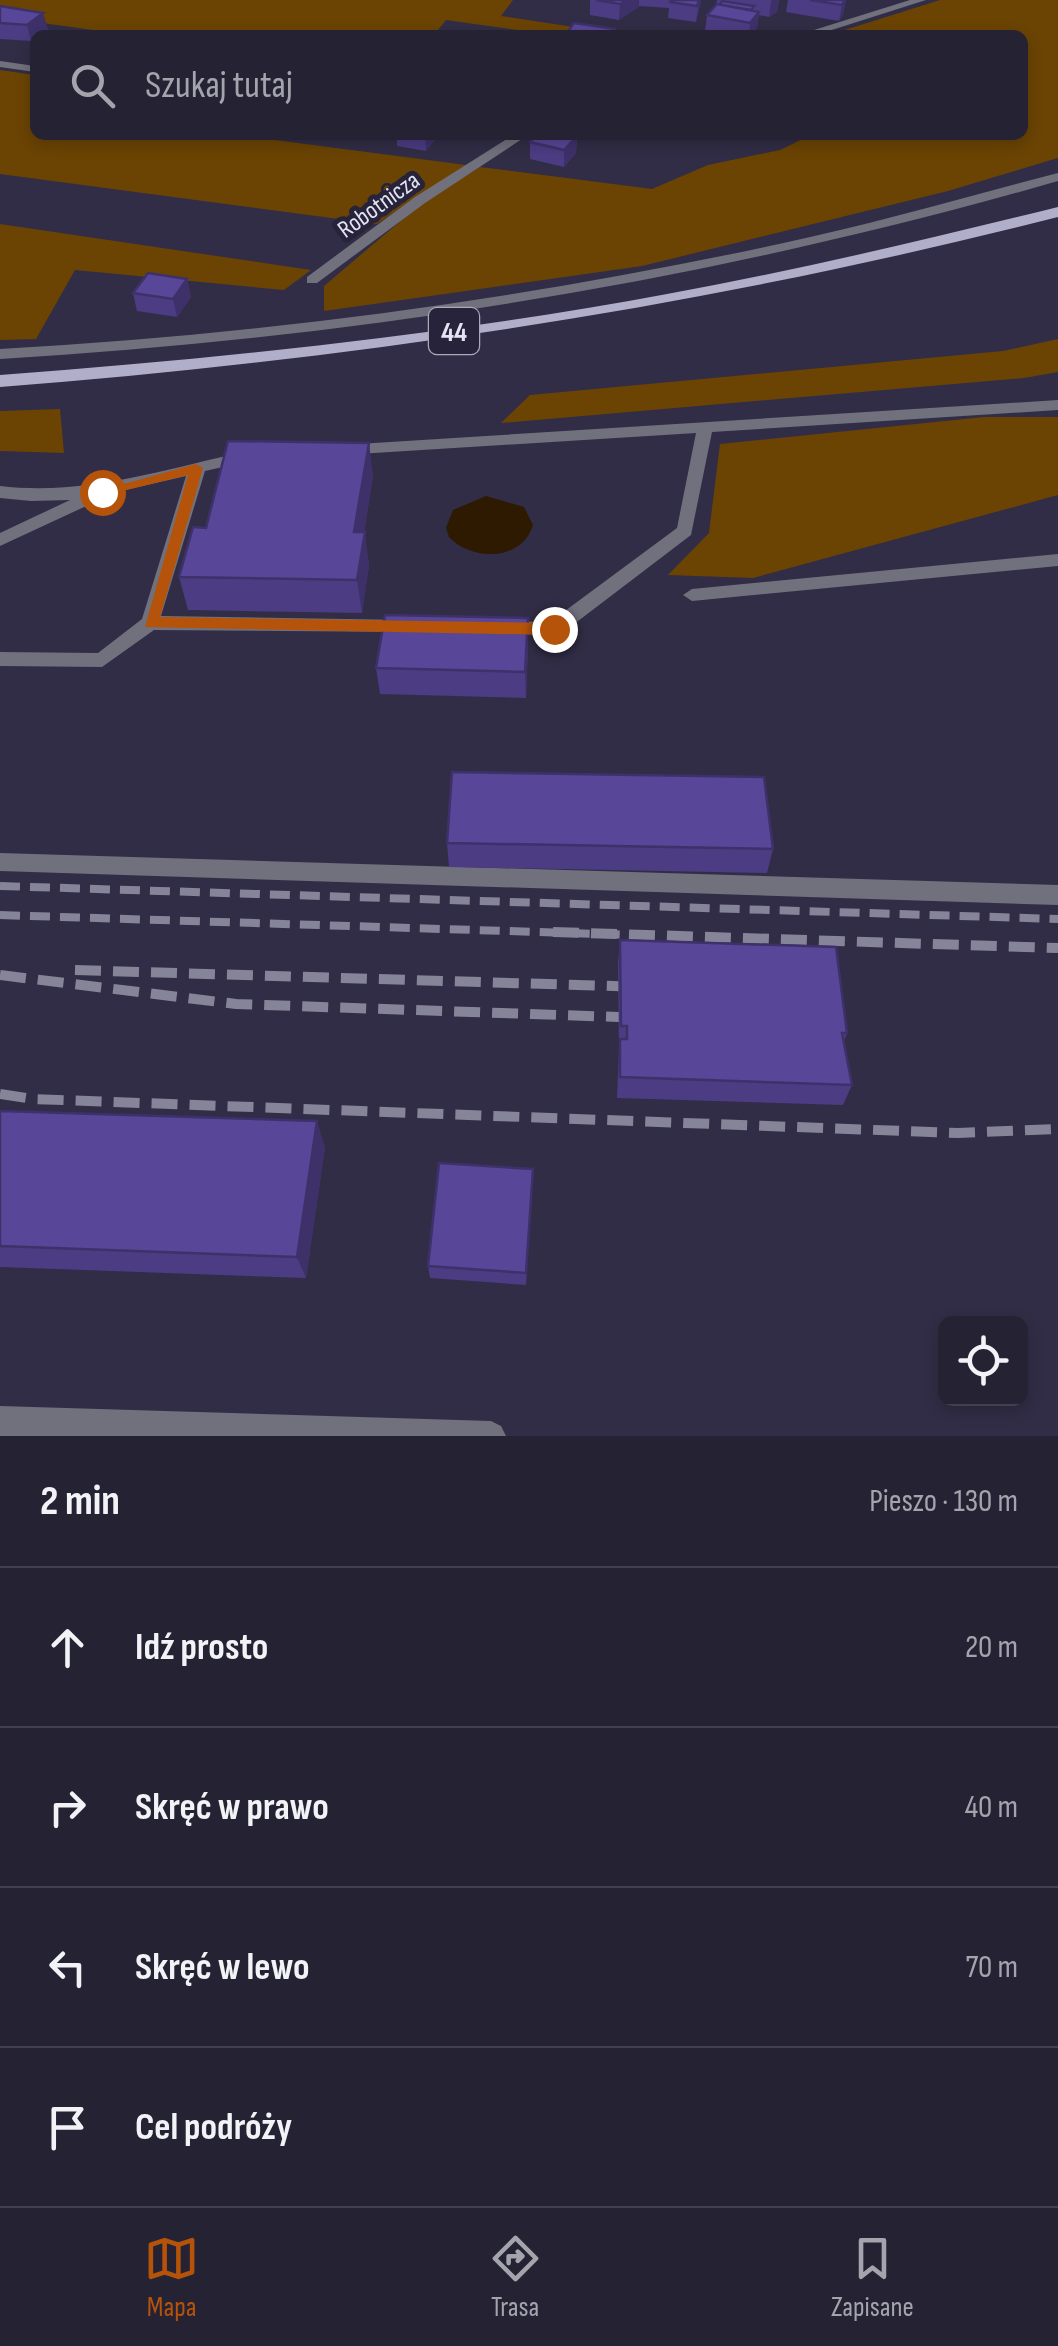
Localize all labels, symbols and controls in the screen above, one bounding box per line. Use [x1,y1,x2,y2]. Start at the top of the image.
search box [30,30,1028,140]
icon: search [65,58,120,113]
text: Szukaj tutaj [145,63,293,108]
street label: Robotnicza [332,165,426,245]
road number: 44 [429,308,479,354]
route start [80,470,126,516]
route end [532,607,578,653]
map controls [938,1316,1028,1406]
button: locate [938,1316,1028,1406]
text: 2 min [40,1476,120,1527]
text: Pieszo · 130 m [869,1482,1018,1521]
icon: ahead [40,1620,95,1675]
text: Idź prosto [135,1625,268,1670]
text: 20 m [965,1628,1018,1667]
icon: right [40,1780,95,1835]
text: Skręć w prawo [135,1785,329,1830]
text: 40 m [965,1788,1018,1827]
icon: left [40,1940,95,1995]
text: Skręć w lewo [135,1945,310,1990]
text: 70 m [965,1948,1018,1987]
icon: arrive [40,2100,95,2155]
text: Cel podróży [135,2105,292,2150]
tab: Mapa [144,2231,199,2324]
tab: Trasa [488,2231,543,2324]
tab: Zapisane [831,2231,914,2324]

